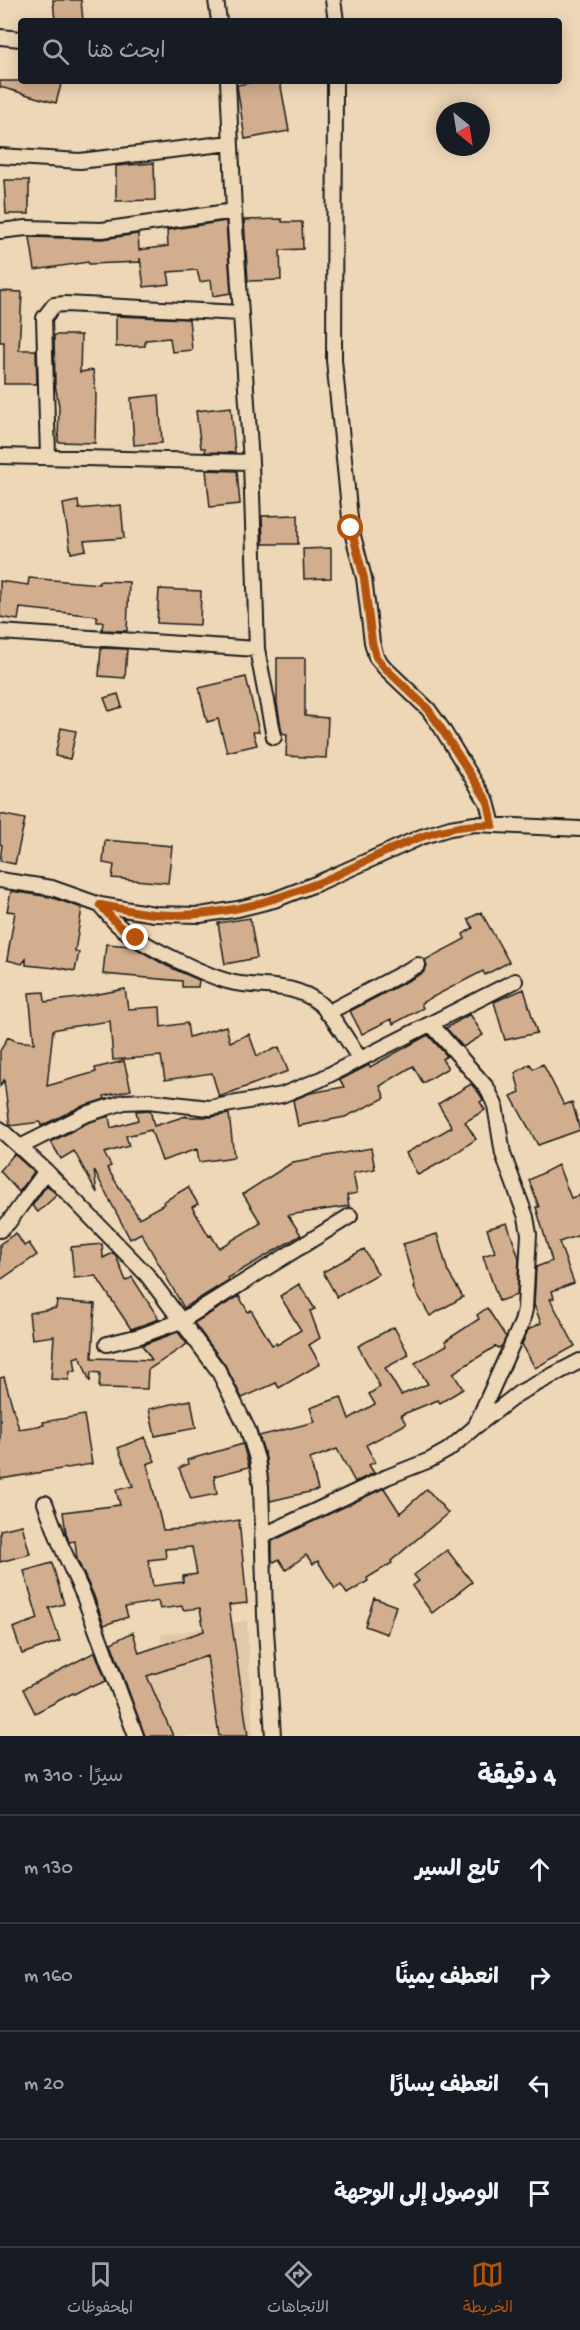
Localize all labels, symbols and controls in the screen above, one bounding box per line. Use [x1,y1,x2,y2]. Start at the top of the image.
search box [18,18,562,84]
icon: search [39,35,72,68]
text: ابحث هنا [87,40,166,66]
north arrow [436,102,490,156]
route start [337,514,363,540]
route end [122,924,148,950]
text: 4 دقيقة [478,1763,556,1794]
text: سيرًا · 310 m [24,1766,123,1789]
icon: ahead [523,1853,556,1886]
text: 130 m [24,1858,73,1881]
text: تابع السير [415,1858,499,1884]
icon: right [523,1961,556,1994]
text: 160 m [24,1966,73,1989]
text: انعطف يمينًا [396,1966,499,1992]
icon: left [523,2069,556,2102]
text: 20 m [24,2074,64,2097]
text: انعطف يسارًا [390,2074,499,2100]
icon: arrive [523,2177,556,2210]
text: الوصول إلى الوجهة [334,2182,499,2208]
tab: المحفوظات [67,2258,133,2321]
tab: الاتجاهات [267,2258,329,2321]
tab: الخريطة [463,2258,513,2321]

